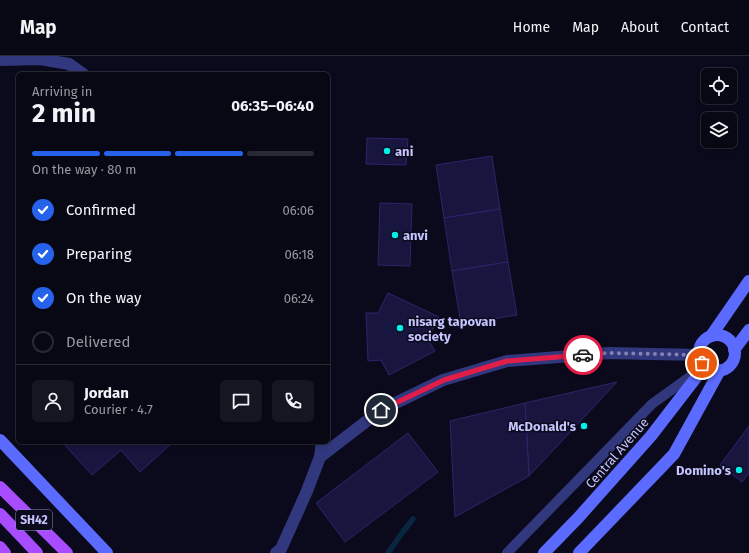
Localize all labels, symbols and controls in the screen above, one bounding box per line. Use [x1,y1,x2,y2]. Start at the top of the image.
text: Map [20,16,57,39]
text: Home [513,19,550,36]
text: Map [572,19,599,36]
text: About [621,19,659,36]
text: Contact [681,19,729,36]
map controls [701,68,737,148]
button: locate [701,68,737,104]
text: Arriving in [32,84,92,99]
text: 06:35–06:40 [231,97,314,115]
text: 2 min [32,98,96,129]
button: layers [701,112,737,148]
place label: ani [395,144,414,159]
marker: ani [382,146,392,156]
text: On the way · 80 m [32,162,136,177]
icon: check [32,199,54,221]
text: Confirmed [66,201,136,219]
text: 06:06 [283,203,314,218]
place label: anvi [403,228,428,243]
marker: anvi [390,230,400,240]
icon: check [32,243,54,265]
text: Preparing [66,245,131,263]
text: 06:18 [284,247,314,262]
icon: check [32,287,54,309]
text: On the way [66,289,141,307]
text: 06:24 [284,291,314,306]
place label: nisarg tapovan society [408,314,496,344]
marker: nisarg tapovan society [395,323,405,333]
text: Delivered [66,333,130,351]
courier [563,335,603,375]
icon: car [572,344,594,366]
pin [685,346,719,380]
icon: bag [691,352,713,374]
button: person [32,380,74,422]
button: chat [220,380,262,422]
button: phone [272,380,314,422]
text: Jordan [84,384,129,402]
pin [364,393,398,427]
icon: home [370,399,392,421]
text: Courier · 4.7 [84,402,153,417]
street label: Central Avenue [582,415,652,491]
place label: McDonald's [508,419,577,434]
marker: McDonald's [579,421,589,431]
place label: Domino's [676,463,732,478]
marker: Domino's [734,465,744,475]
road number: SH42 [16,510,52,530]

